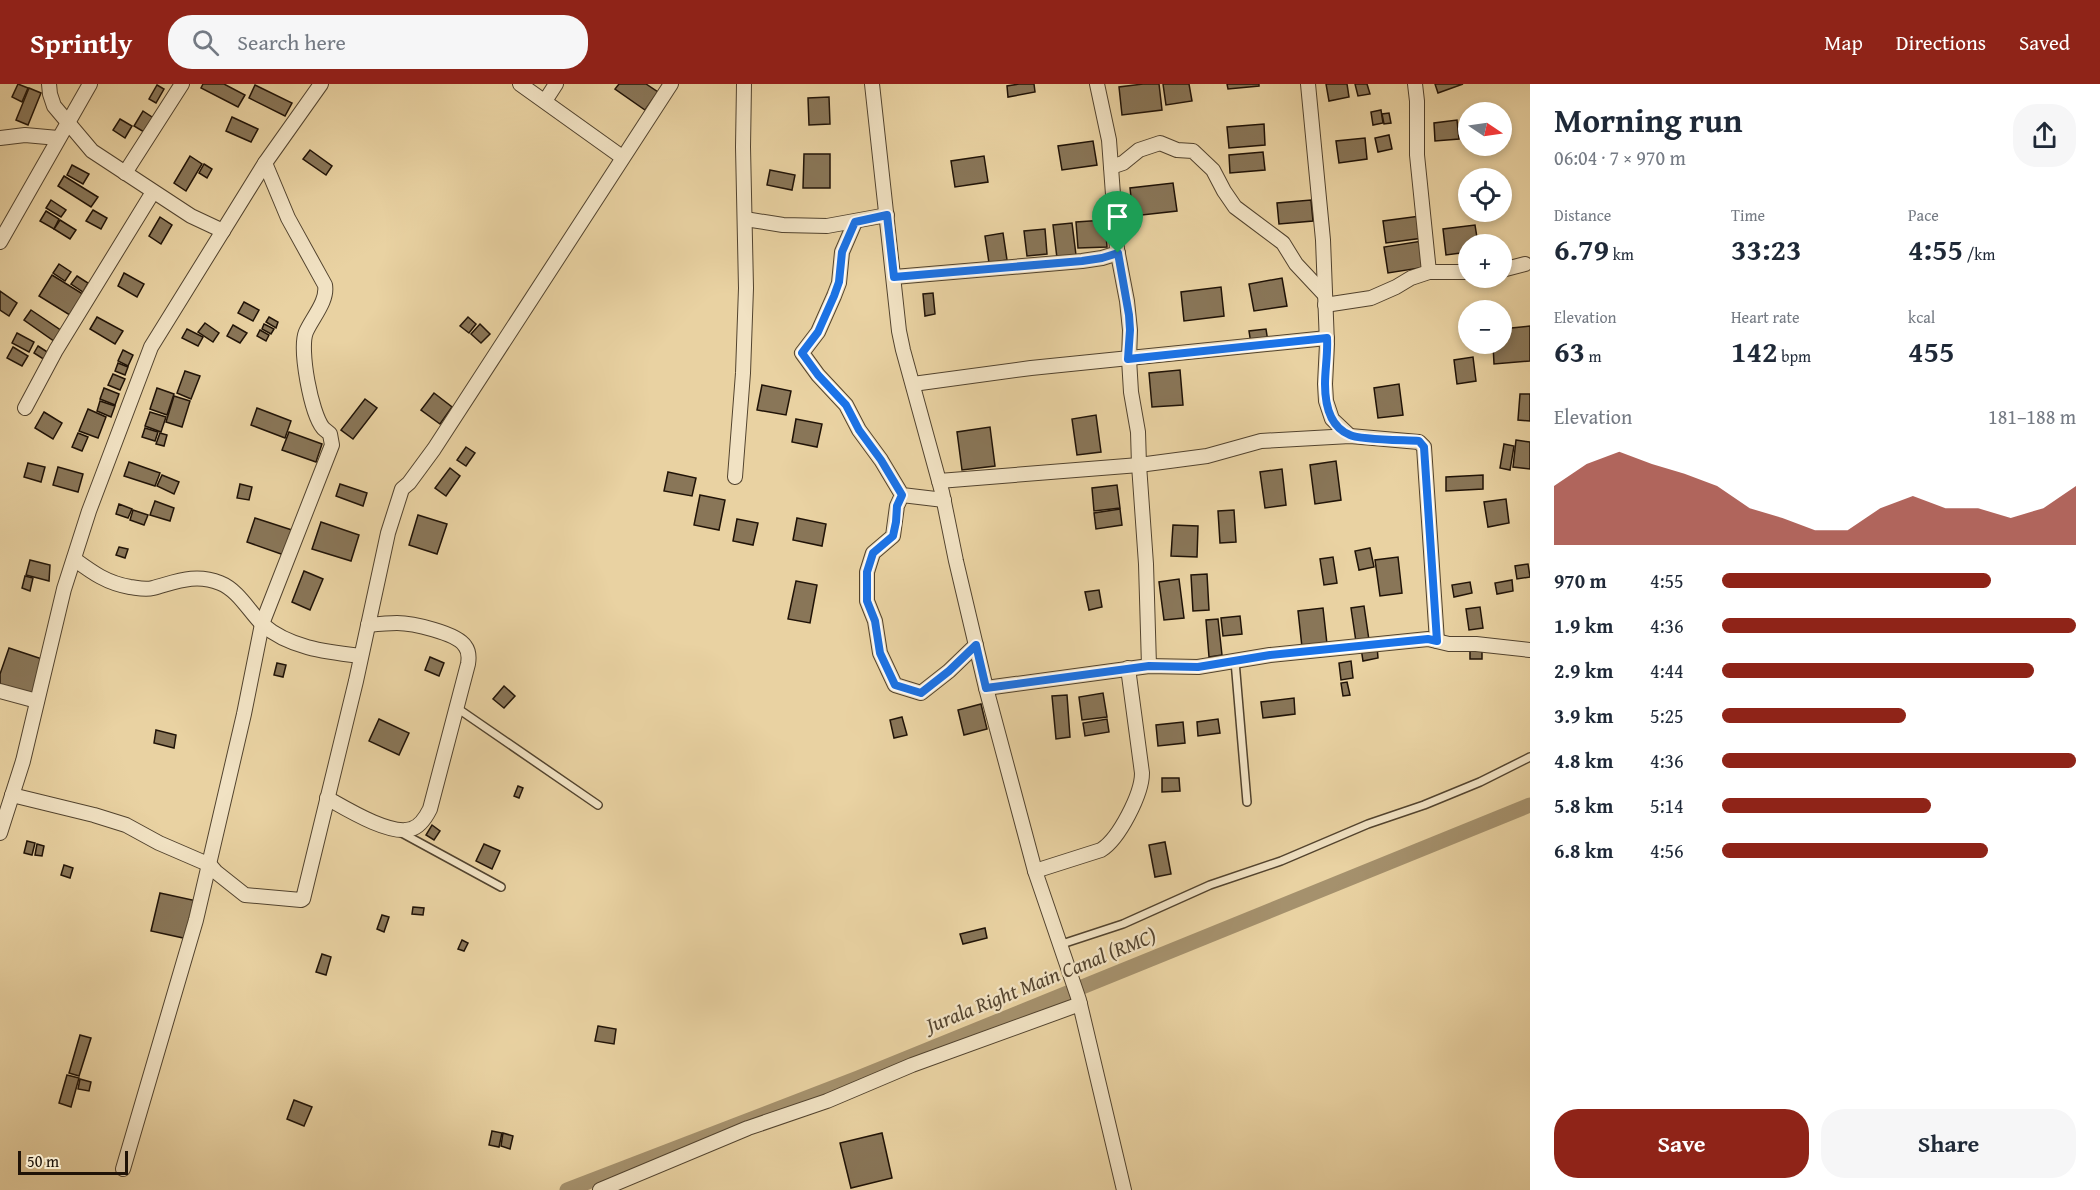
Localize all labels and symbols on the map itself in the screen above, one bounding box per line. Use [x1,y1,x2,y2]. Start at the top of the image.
north arrow [1458,102,1512,156]
pin [1092,191,1143,253]
water label: Jurala Right Main Canal (RMC) [918,920,1161,1042]
scale bar [18,1148,128,1176]

